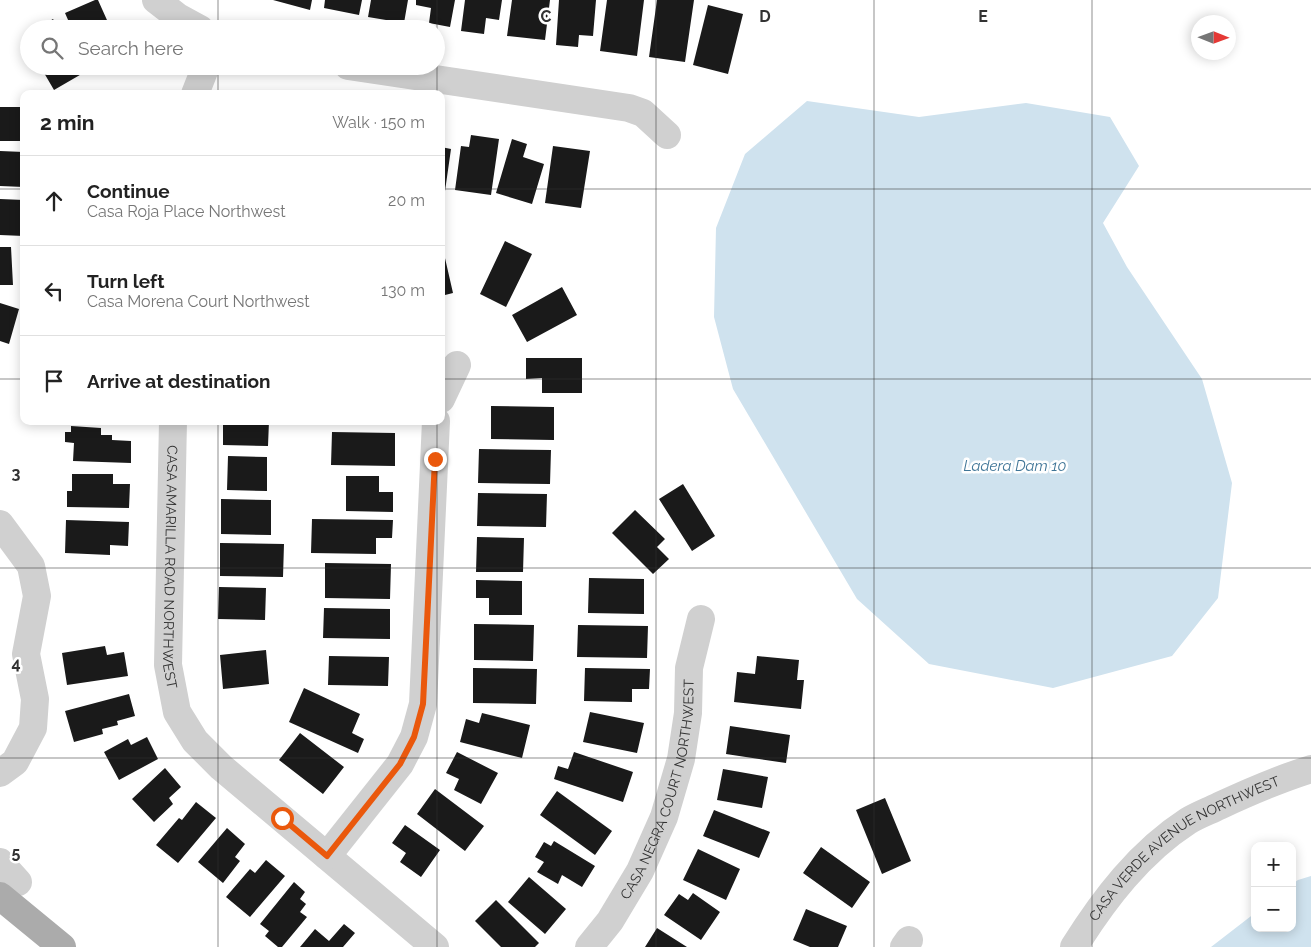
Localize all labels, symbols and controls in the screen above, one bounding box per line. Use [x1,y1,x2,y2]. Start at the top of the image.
text: C [541,7,552,26]
text: D [759,7,771,26]
text: E [978,7,988,26]
north arrow [1191,15,1236,60]
search box [20,20,445,75]
icon: search [38,34,66,62]
text: Search here [78,37,184,59]
text: 2 min [40,110,94,135]
text: Walk · 150 m [332,113,425,132]
text: Continue [87,180,170,202]
icon: ahead [40,187,68,215]
text: 20 m [388,191,425,210]
text: Casa Roja Place Northwest [87,202,286,221]
text: Turn left [87,270,164,292]
icon: left [40,277,68,305]
text: 130 m [381,281,425,300]
text: Casa Morena Court Northwest [87,292,310,311]
icon: arrive [40,367,68,395]
text: Arrive at destination [87,370,271,392]
street label: CASA AMARILLA ROAD NORTHWEST [160,445,181,690]
route end [424,448,447,471]
water label: Ladera Dam 10 [964,457,1067,475]
text: 3 [12,464,21,483]
text: 4 [11,654,21,673]
street label: CASA NEGRA COURT NORTHWEST [617,678,697,902]
street label: CASA VERDE AVENUE NORTHWEST [1086,773,1282,924]
route start [271,807,294,830]
map controls [1251,842,1296,932]
button: + [1251,842,1296,887]
text: 5 [12,843,21,862]
button: − [1251,887,1296,932]

